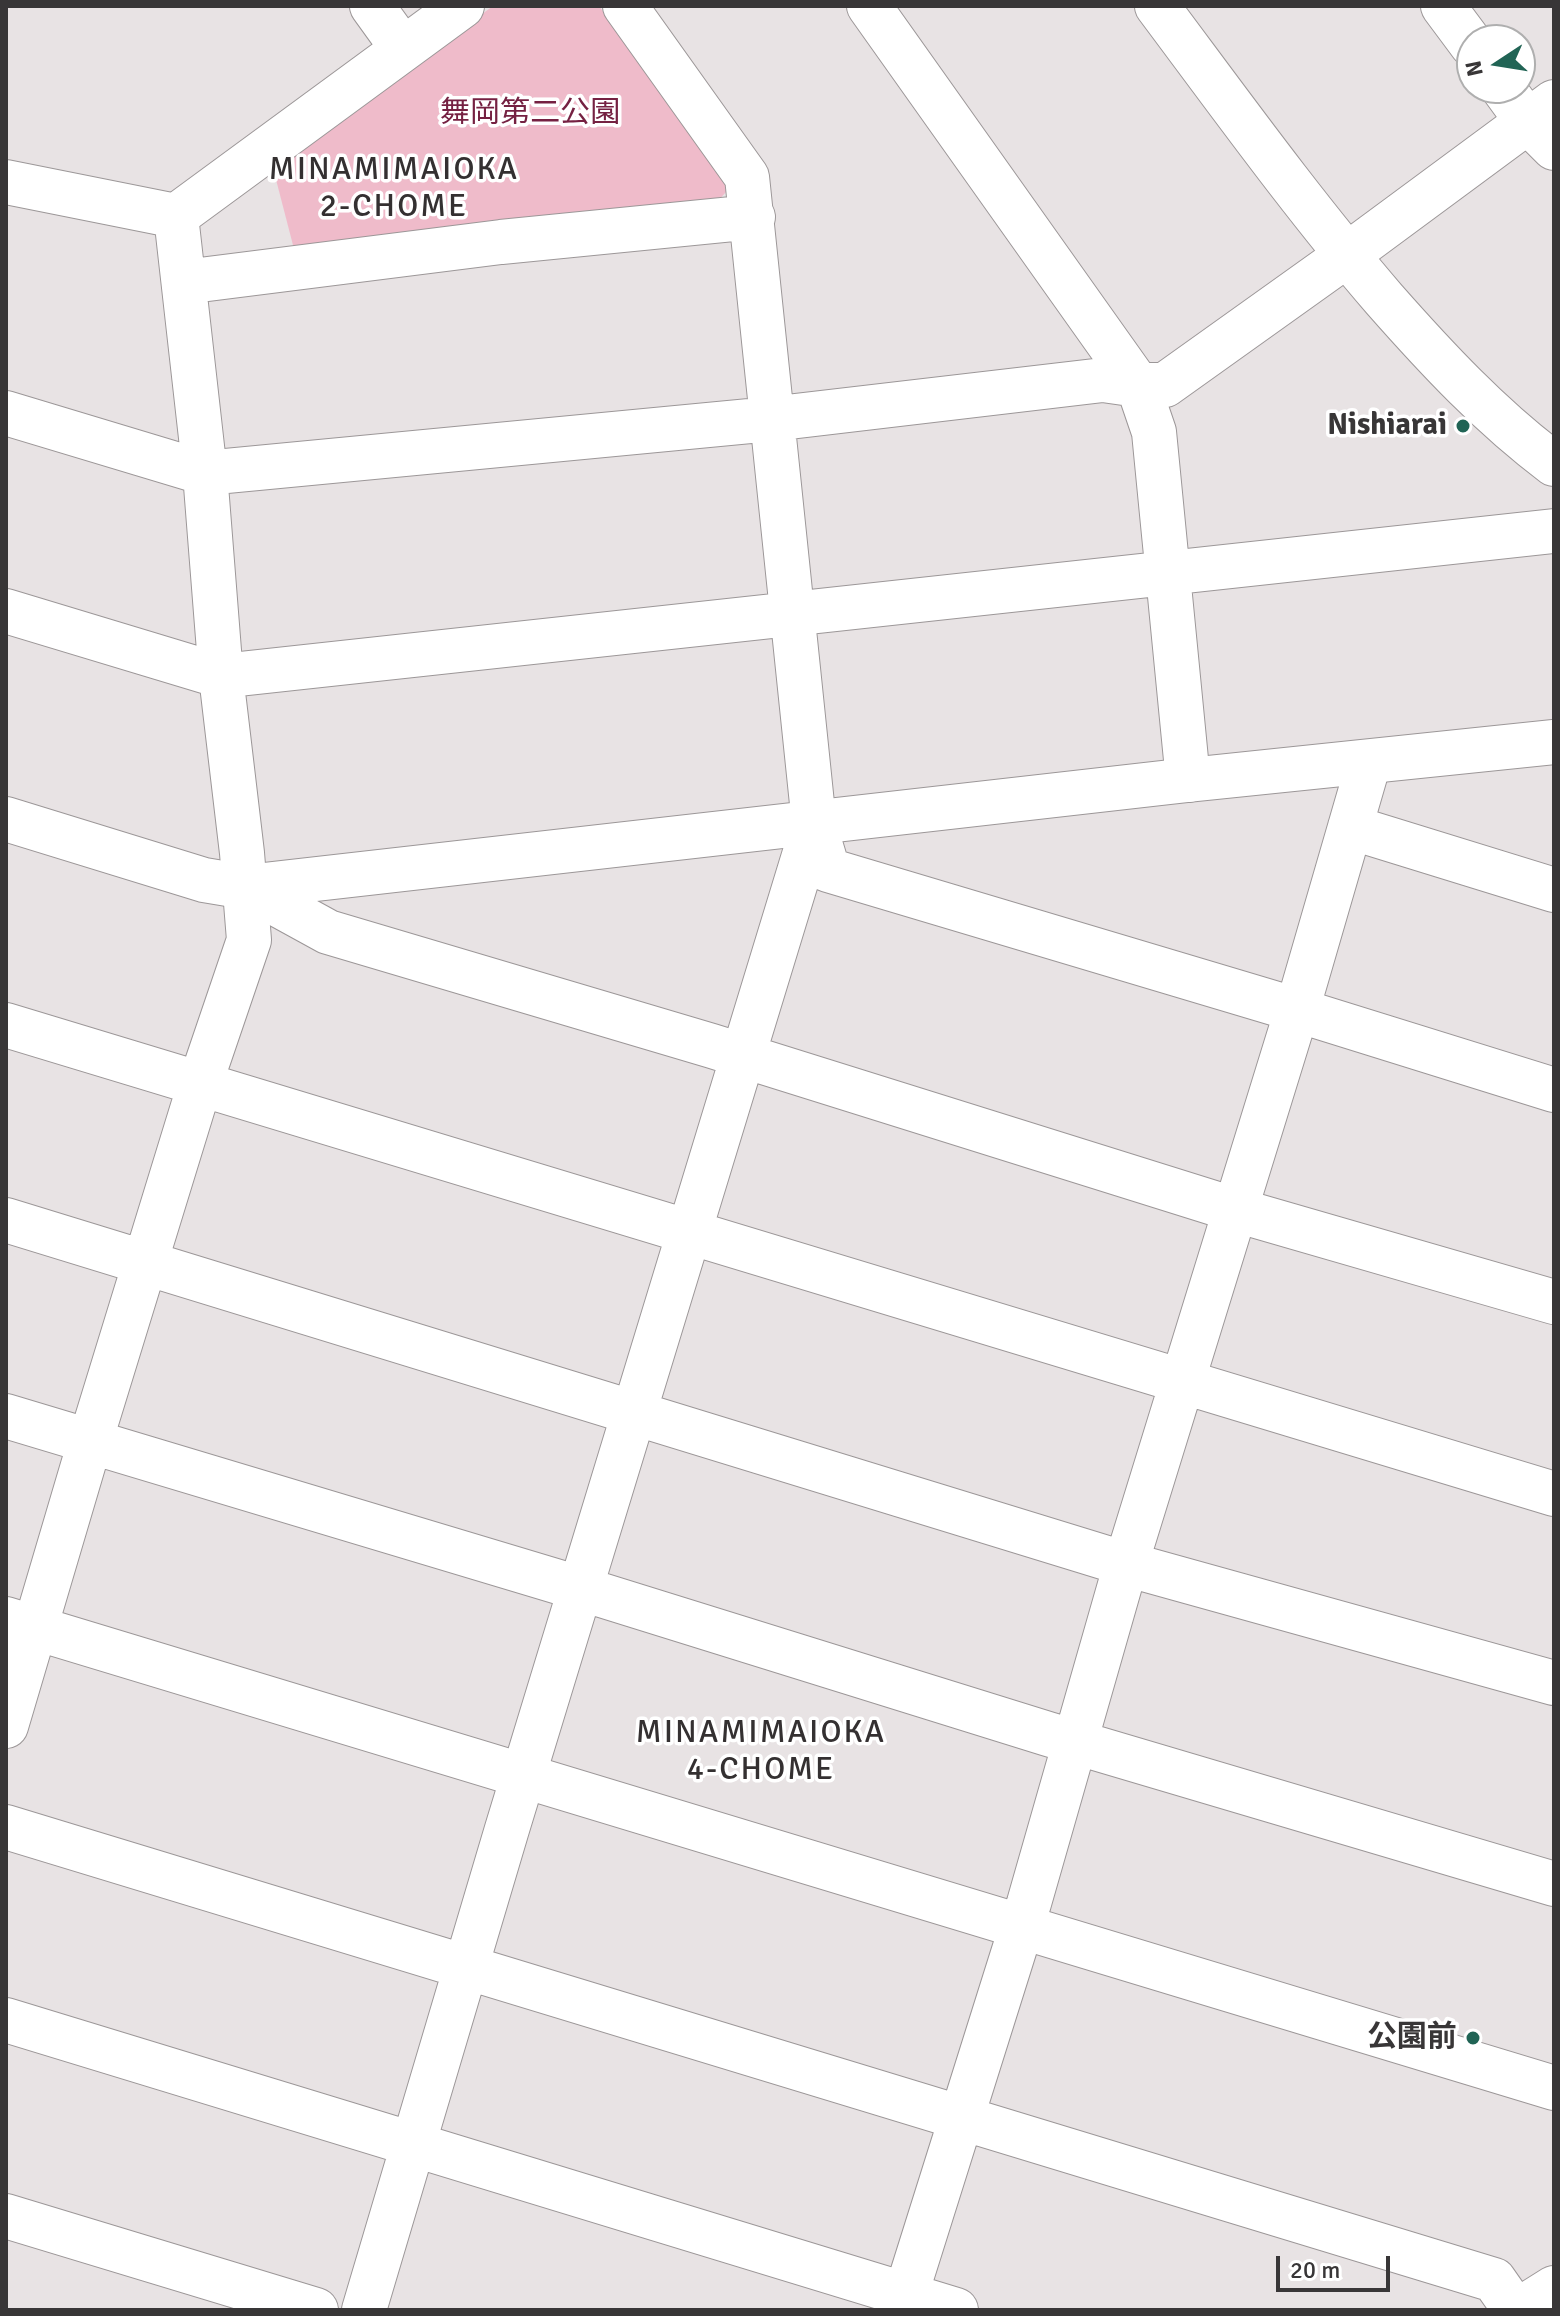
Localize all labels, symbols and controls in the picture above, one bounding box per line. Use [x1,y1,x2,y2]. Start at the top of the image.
north arrow [1456,24,1536,104]
text: N [1459,58,1489,79]
park label: 舞岡第二公園 [440,96,620,132]
district label: MINAMIMAIOKA 2-CHOME [269,152,519,227]
place label: Nishiarai [1327,408,1447,444]
marker: Nishiarai [1454,417,1472,435]
district label: MINAMIMAIOKA 4-CHOME [636,1715,886,1790]
place label: 公園前 [1367,2020,1457,2056]
marker: 公園前 [1464,2029,1482,2047]
scale bar [1280,2240,1394,2290]
text: 20 m [1290,2255,1340,2285]

